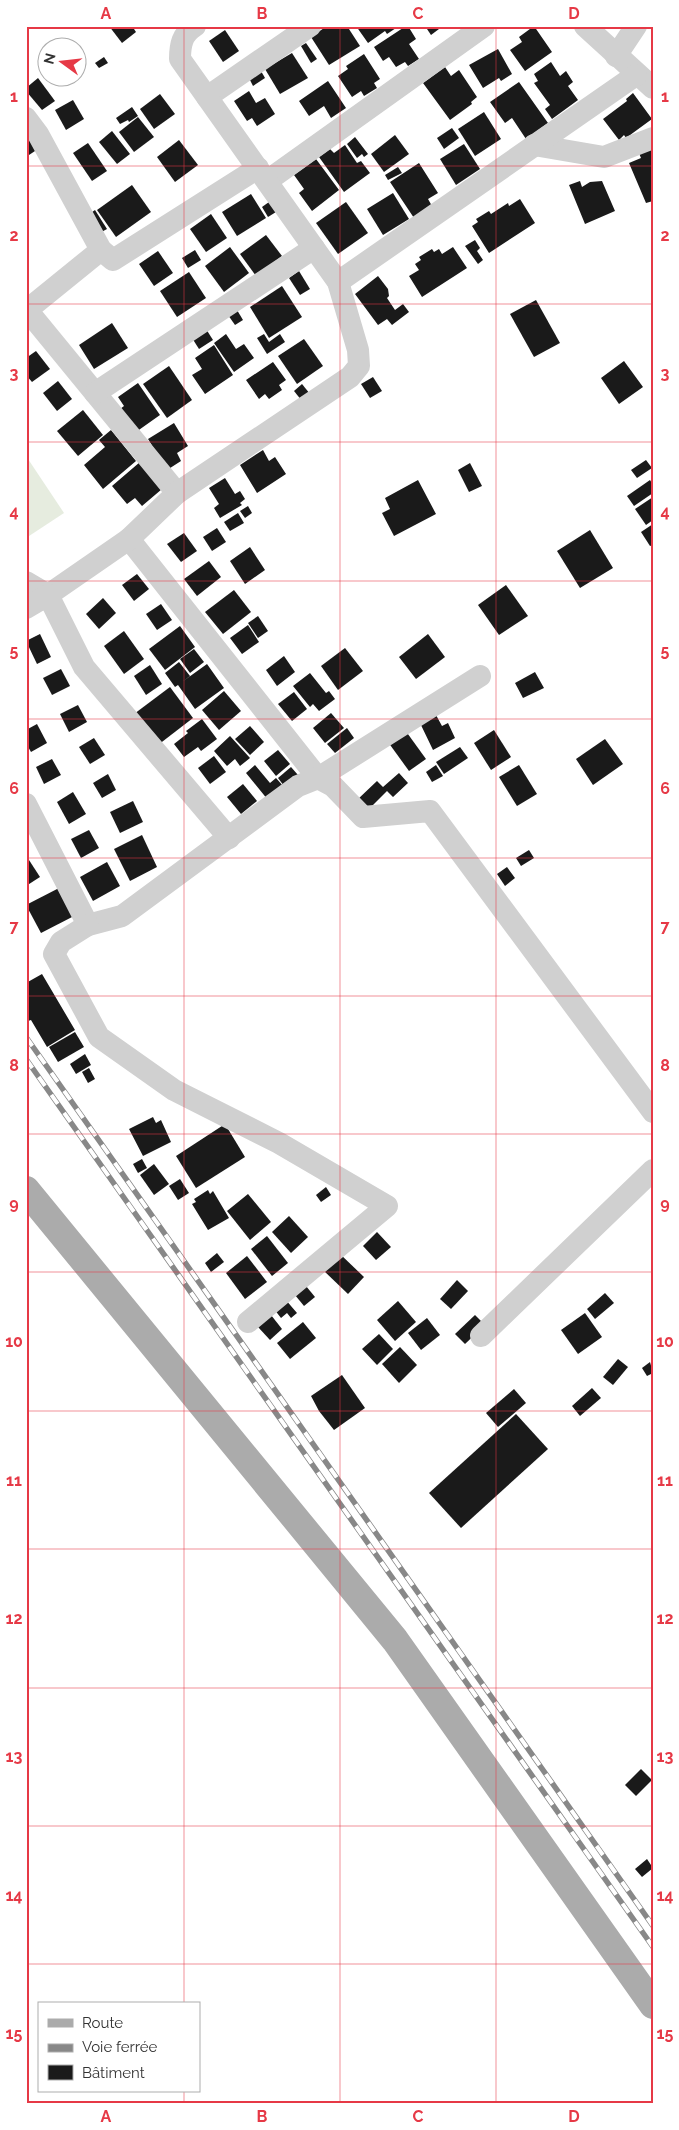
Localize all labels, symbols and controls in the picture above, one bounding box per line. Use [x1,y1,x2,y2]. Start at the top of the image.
text: A [101,4,112,23]
text: B [257,4,268,23]
text: C [413,4,424,23]
text: D [568,4,580,23]
north arrow [38,38,88,88]
text: N [40,51,59,66]
text: 1 [10,87,18,106]
text: 1 [661,87,669,106]
text: 2 [9,226,19,245]
text: 2 [660,226,670,245]
text: 3 [10,364,19,383]
text: 3 [661,364,670,383]
text: 4 [9,502,19,521]
text: 4 [660,502,670,521]
text: 5 [10,641,19,660]
text: 5 [661,641,670,660]
text: 6 [9,779,19,798]
text: 6 [660,779,670,798]
text: 7 [10,917,19,936]
text: 7 [661,917,670,936]
text: 8 [9,1056,19,1075]
text: 8 [660,1056,670,1075]
text: 9 [9,1194,19,1213]
text: 9 [660,1194,670,1213]
text: 10 [5,1332,23,1351]
text: 10 [656,1332,674,1351]
text: 11 [6,1471,22,1490]
text: 11 [657,1471,673,1490]
text: 12 [6,1609,22,1628]
text: 12 [657,1609,673,1628]
text: 13 [6,1747,22,1766]
text: 13 [657,1747,673,1766]
text: 14 [5,1886,23,1905]
text: 14 [656,1886,674,1905]
legend [38,2002,200,2092]
text: Route [82,2014,123,2032]
text: 15 [6,2024,23,2043]
text: 15 [657,2024,674,2043]
text: Voie ferrée [82,2038,158,2056]
text: Bâtiment [82,2064,145,2082]
text: A [101,2107,112,2126]
text: B [257,2107,268,2126]
text: C [413,2107,424,2126]
text: D [568,2107,580,2126]

